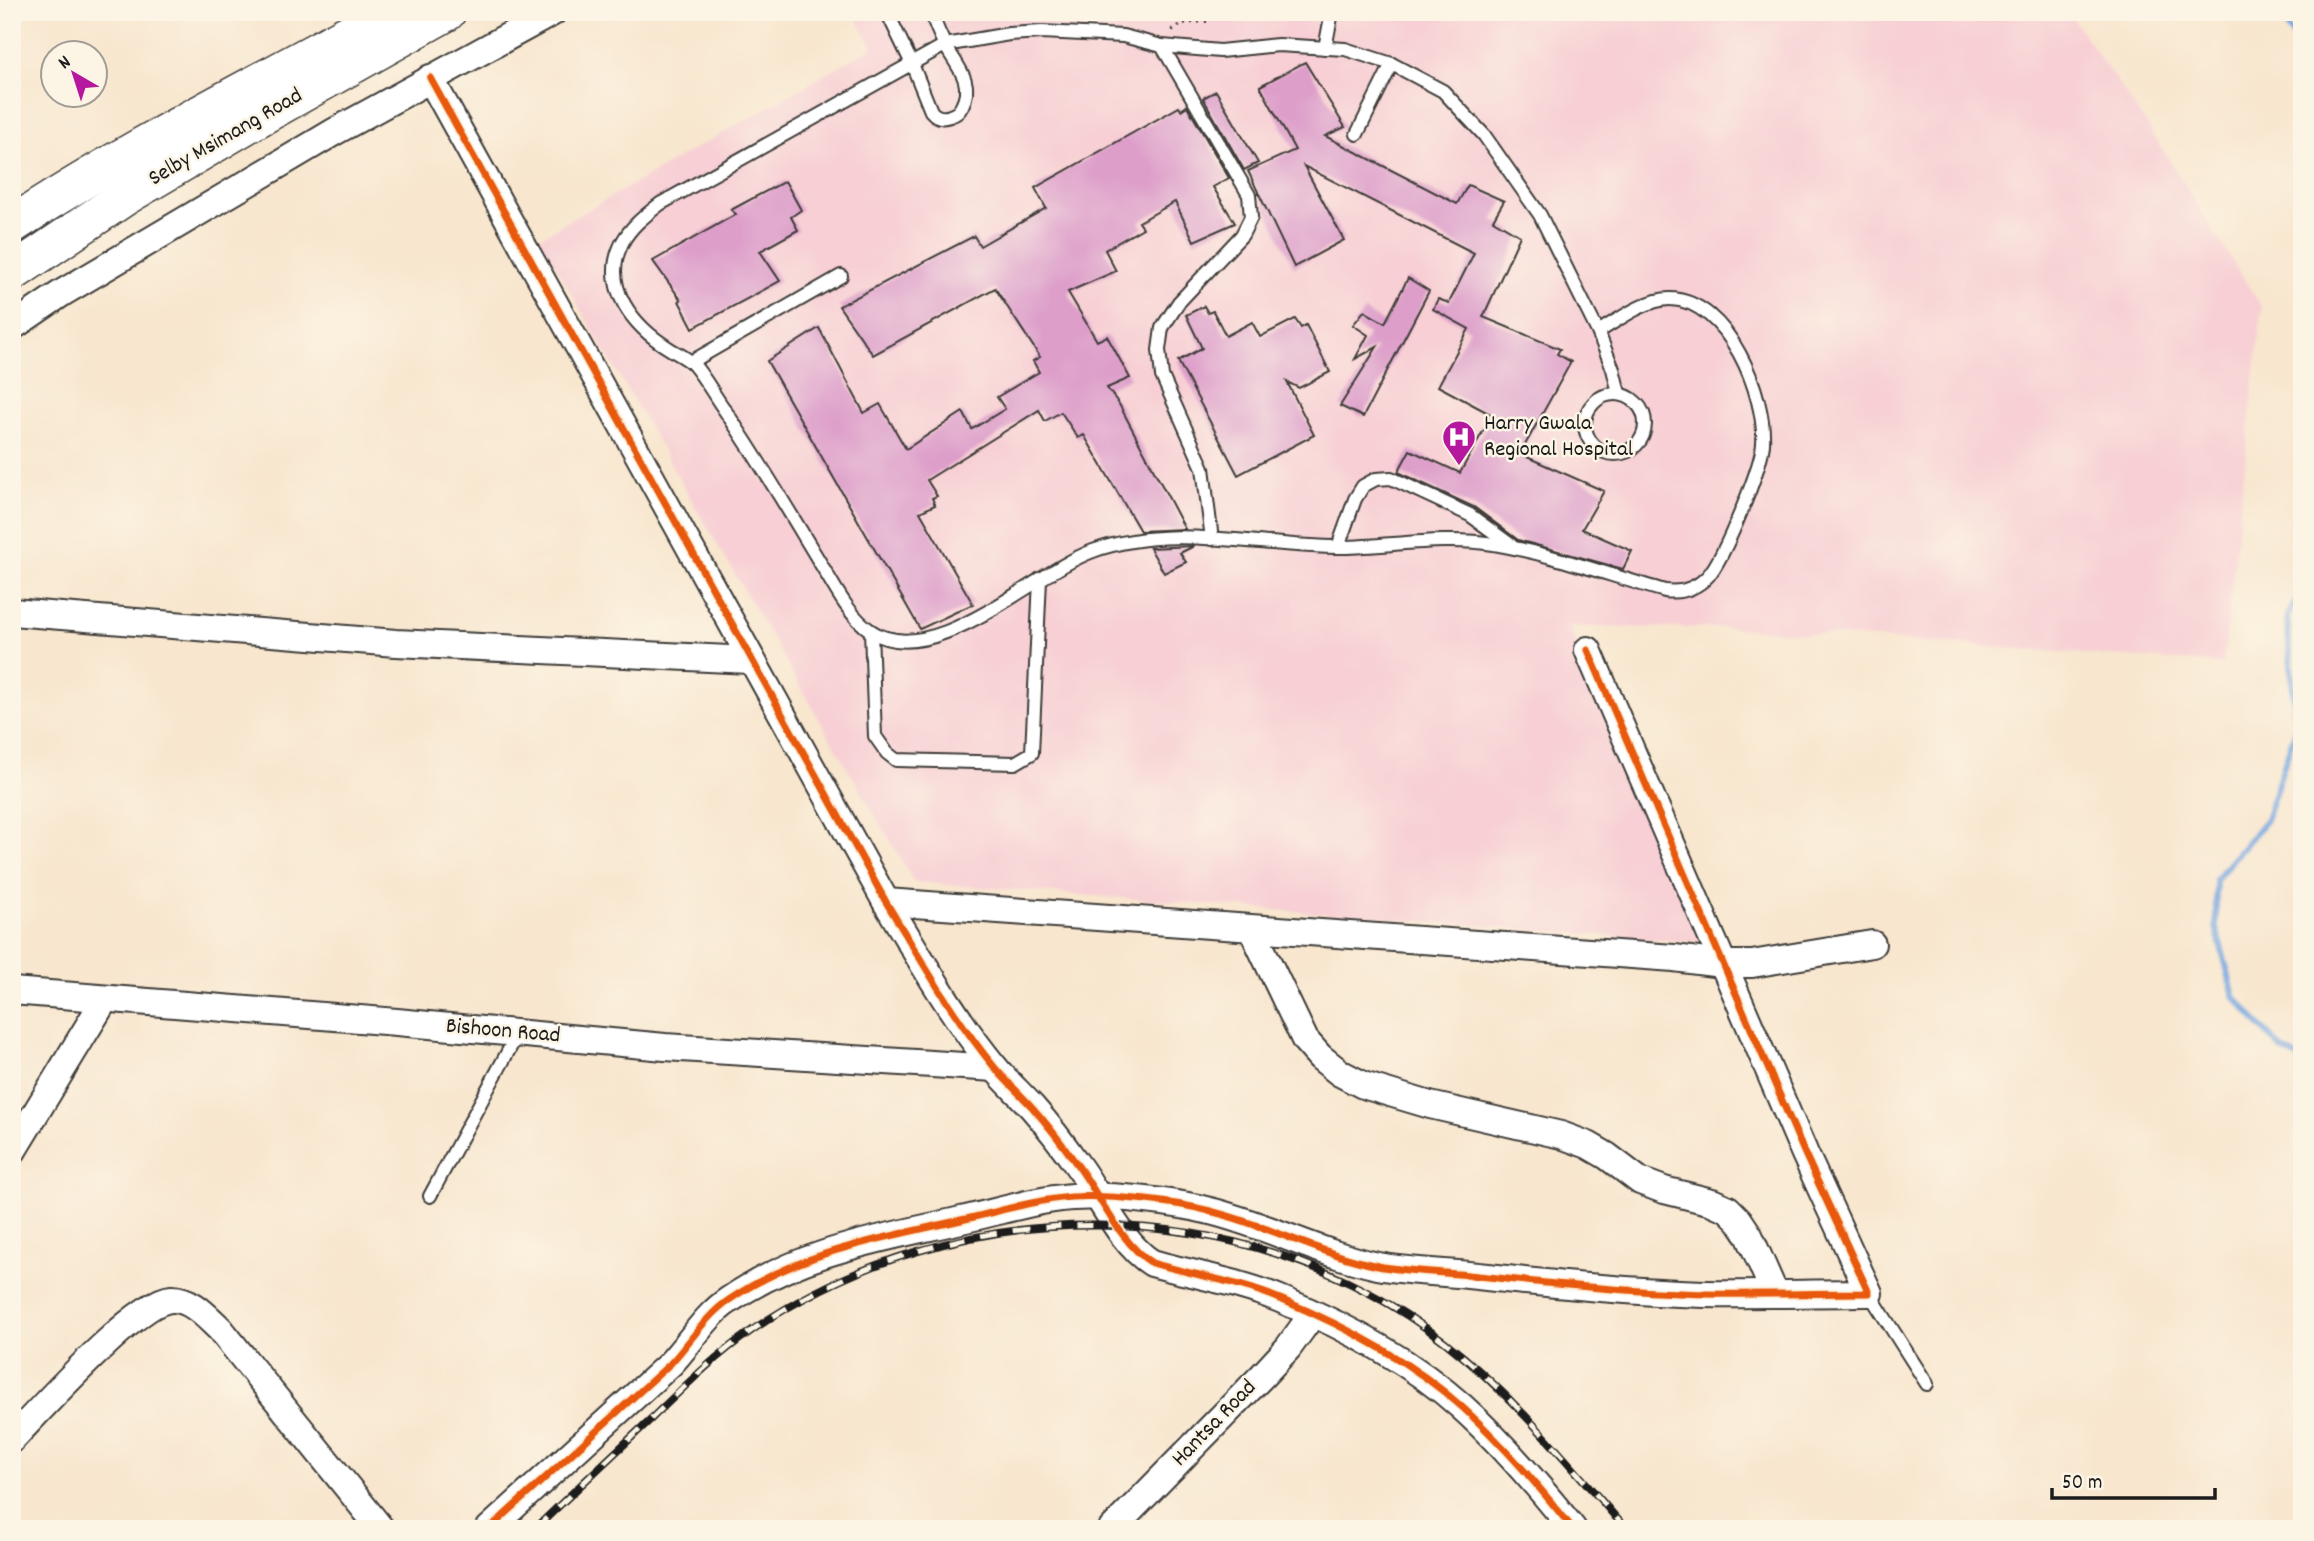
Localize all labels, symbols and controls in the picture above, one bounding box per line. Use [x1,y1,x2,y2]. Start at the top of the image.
north arrow [38,38,108,108]
text: N [53,50,78,77]
street label: Selby Msimang Road [143,80,309,196]
place label: Harry Gwala Regional Hospital [1484,408,1634,467]
hospital icon: Harry Gwala Regional Hospital [1440,418,1478,467]
street label: Bishoon Road [444,1011,562,1053]
street label: Hantsa Road [1165,1373,1265,1475]
scale bar [2052,1457,2214,1501]
text: 50 m [2062,1469,2102,1499]

